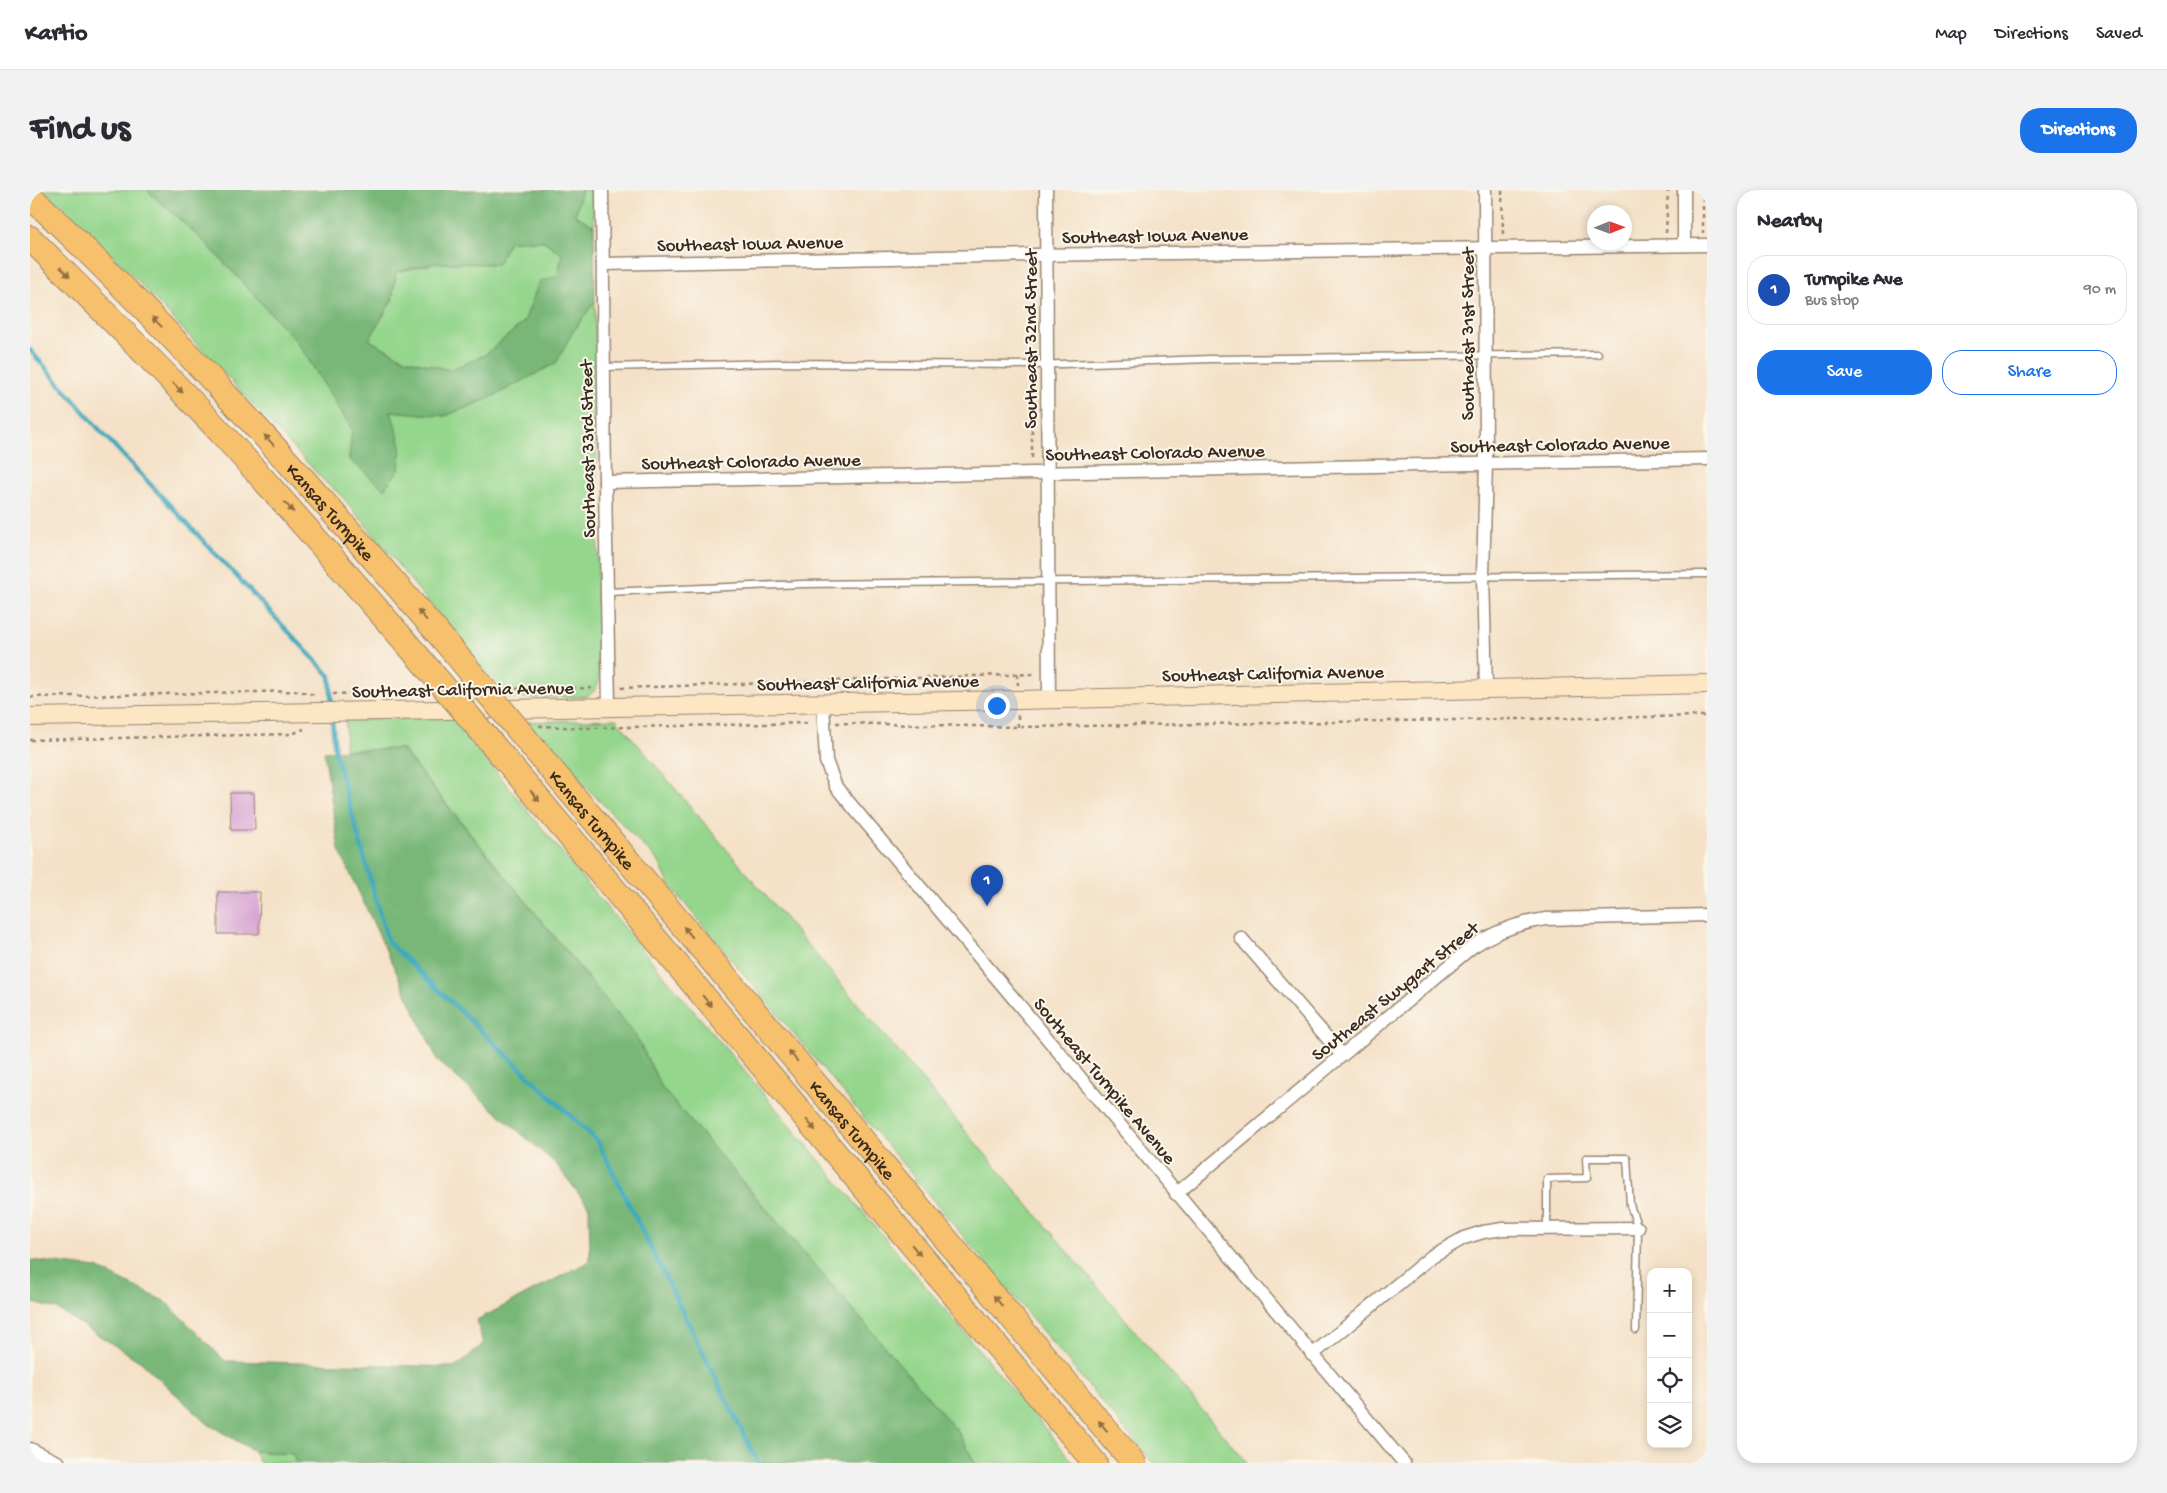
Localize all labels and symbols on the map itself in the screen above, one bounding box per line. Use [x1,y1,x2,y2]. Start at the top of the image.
north arrow [1587,205,1632,250]
street label: Southeast Iowa Avenue [1062,224,1249,251]
street label: Southeast Iowa Avenue [657,232,844,259]
street label: Southeast 31st Street [1458,245,1481,420]
street label: Southeast 32nd Street [1021,247,1044,429]
one-way arrow [58,266,70,278]
one-way arrow [151,316,163,328]
street label: Southeast 33rd Street [576,358,603,538]
one-way arrow [172,382,184,394]
street label: Southeast Colorado Avenue [1450,433,1670,460]
one-way arrow [263,434,275,446]
street label: Southeast Colorado Avenue [1045,441,1265,468]
street label: Southeast Colorado Avenue [641,450,861,477]
street label: Kansas Turnpike [279,460,378,567]
one-way arrow [283,501,294,514]
one-way arrow [416,609,428,621]
street label: Southeast California Avenue [1162,662,1384,689]
street label: Southeast California Avenue [757,671,979,698]
street label: Southeast California Avenue [352,678,574,705]
your location [984,693,1010,719]
street label: Kansas Turnpike [542,767,639,876]
one-way arrow [530,789,541,802]
pin: 1 [971,865,1003,906]
street label: Southeast Swygart Street [1308,917,1486,1067]
one-way arrow [683,925,694,938]
one-way arrow [701,994,713,1006]
street label: Southeast Turnpike Avenue [1027,994,1180,1170]
one-way arrow [787,1050,798,1063]
street label: Kansas Turnpike [802,1077,899,1186]
one-way arrow [806,1118,817,1131]
one-way arrow [910,1243,922,1255]
one-way arrow [993,1295,1004,1308]
one-way arrow [1097,1420,1109,1432]

